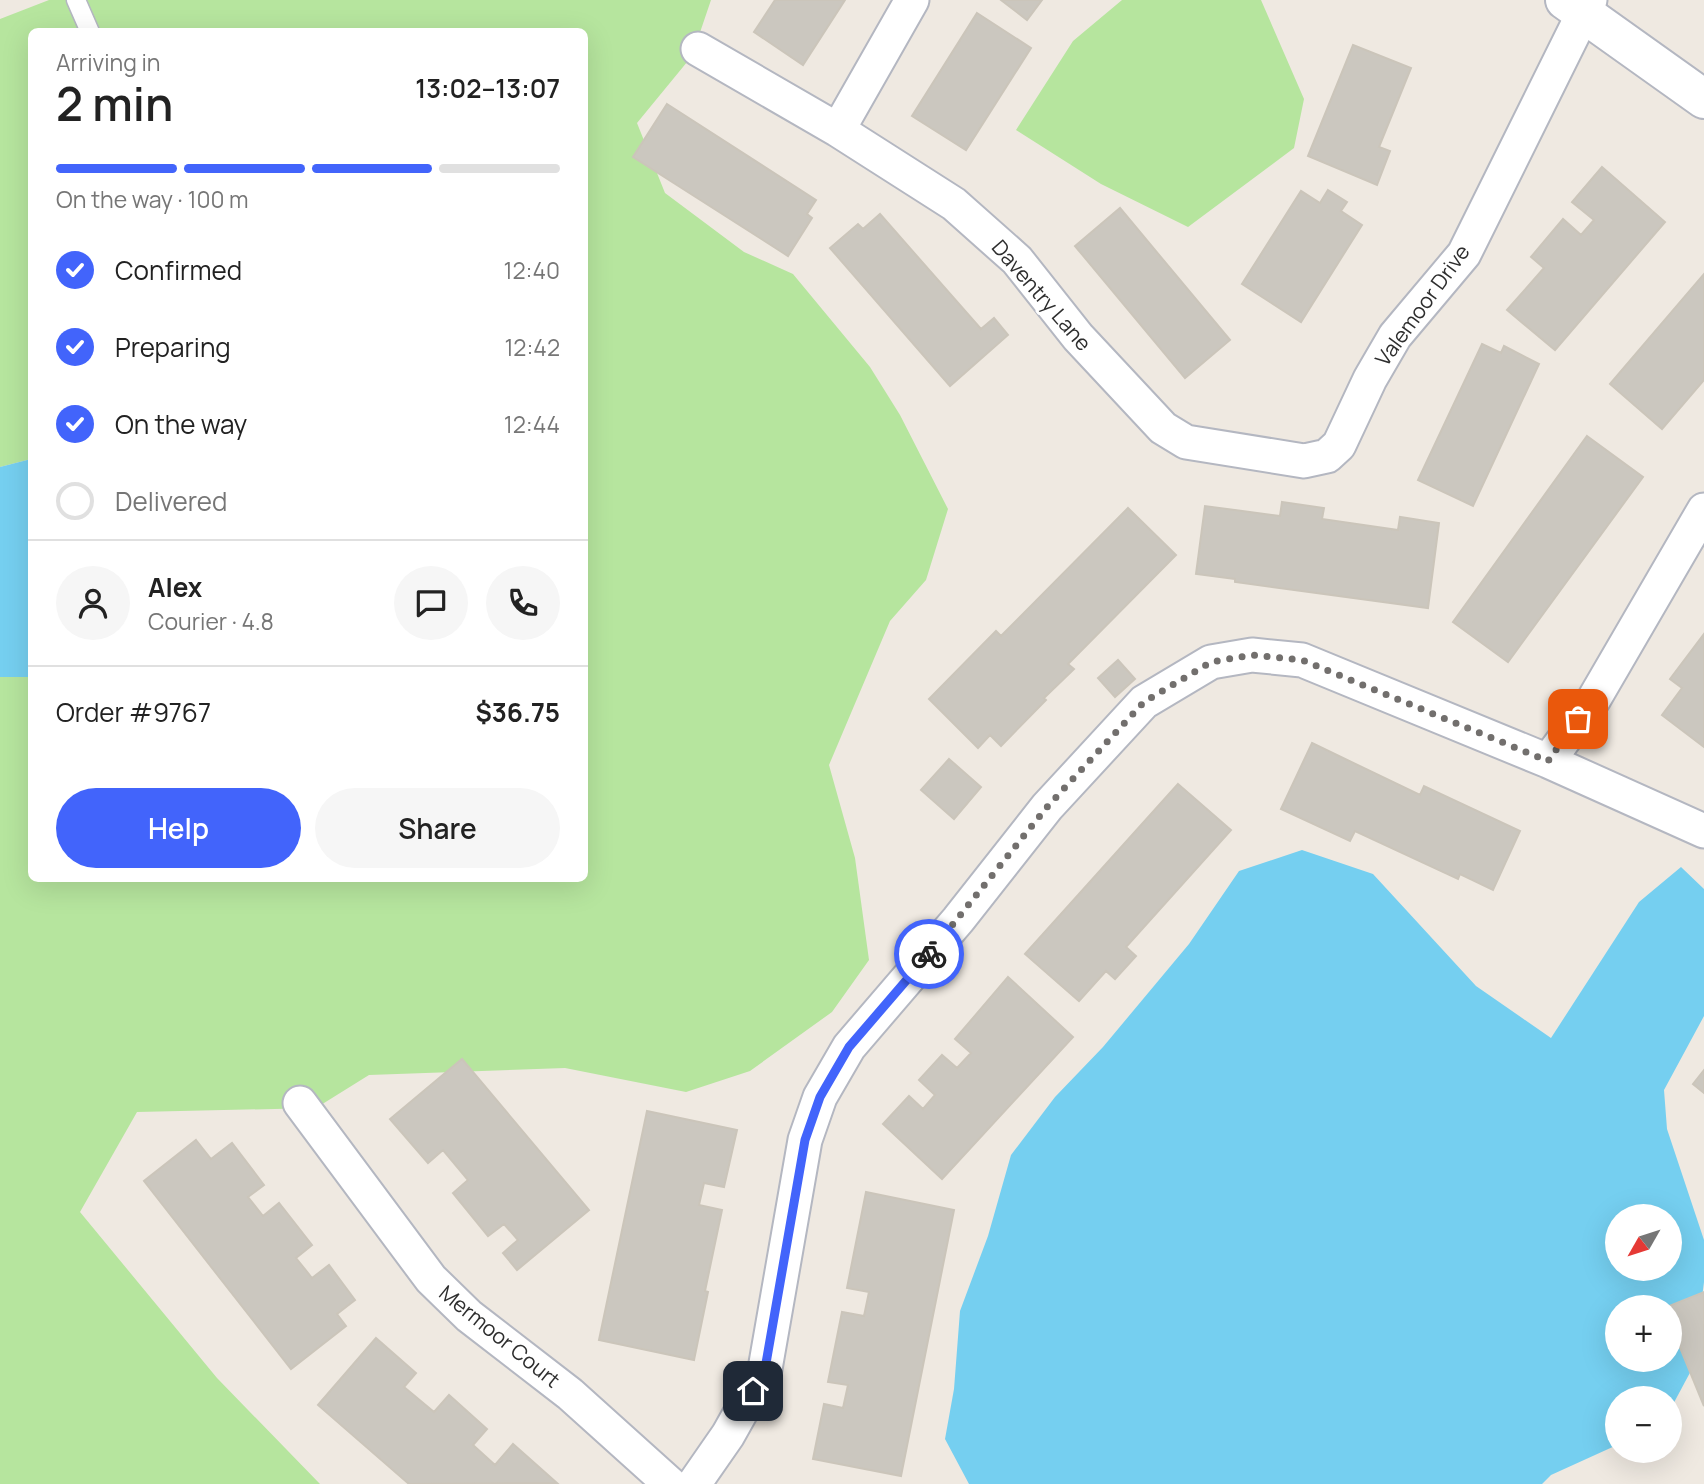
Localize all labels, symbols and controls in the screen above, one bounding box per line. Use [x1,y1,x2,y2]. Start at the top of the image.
text: Arriving in [56,46,161,78]
text: 13:02–13:07 [415,70,560,106]
text: 2 min [56,72,173,135]
text: On the way · 100 m [56,183,249,215]
street label: Daventry Lane [986,234,1098,356]
street label: Valemoor Drive [1368,239,1476,371]
icon: check [56,251,94,289]
text: Confirmed [115,252,242,288]
text: 12:40 [503,254,560,286]
icon: check [56,328,94,366]
text: Preparing [115,329,231,365]
text: 12:42 [504,331,560,363]
icon: check [56,405,94,443]
text: On the way [115,406,247,442]
text: 12:44 [504,408,560,440]
text: Delivered [115,483,227,519]
button: person [56,566,130,640]
button: chat [394,566,468,640]
button: phone [486,566,560,640]
text: Alex [148,569,202,605]
text: Courier · 4.8 [148,605,274,637]
pin [1548,689,1608,749]
text: Order #9767 [56,694,211,730]
text: $36.75 [475,694,560,730]
icon: bag [1559,700,1597,738]
button: Help [56,788,301,868]
button: Share [315,788,560,868]
courier [894,919,964,989]
icon: bike [910,935,948,973]
north arrow [1605,1204,1682,1281]
map controls [1605,1204,1682,1463]
street label: Mermoor Court [434,1279,566,1393]
button: + [1605,1295,1682,1372]
pin [723,1361,783,1421]
icon: home [734,1372,772,1410]
button: − [1605,1386,1682,1463]

